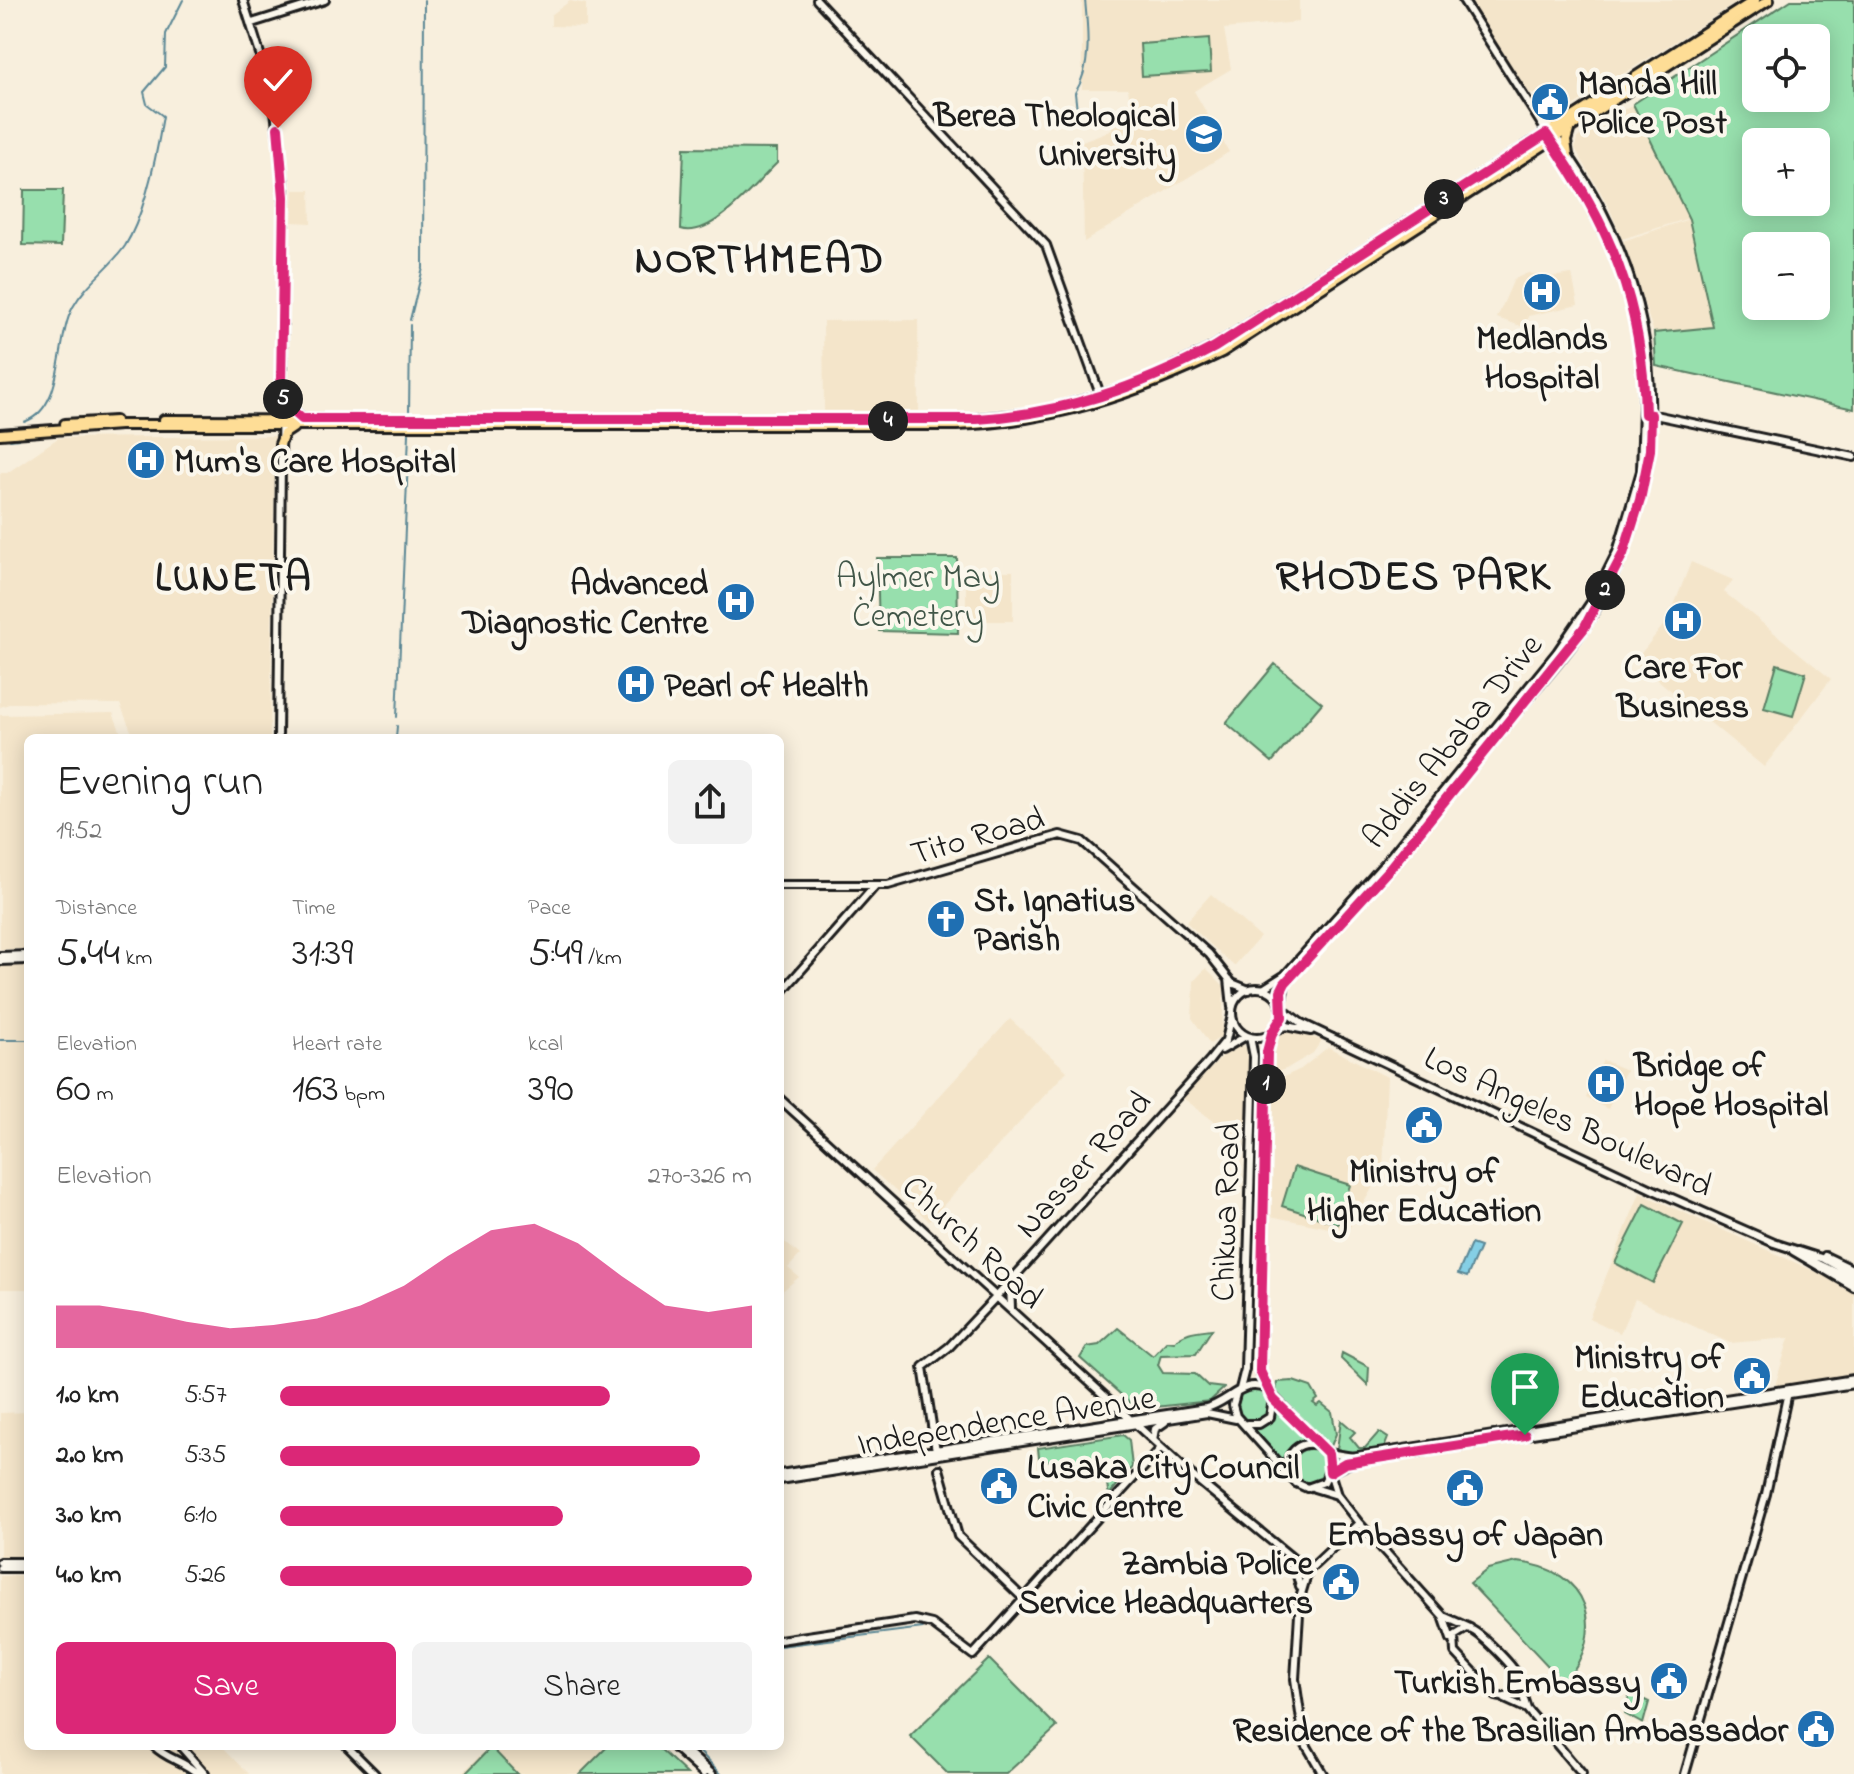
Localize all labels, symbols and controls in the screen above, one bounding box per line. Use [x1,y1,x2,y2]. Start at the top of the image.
map controls [1742,24,1830,320]
button: locate [1742,24,1830,112]
pin [244,46,312,128]
icon: check [256,58,300,102]
place label: Manda Hill Police Post [1578,61,1728,150]
public building icon: Manda Hill Police Post [1529,81,1571,123]
place label: Berea Theological University [932,93,1176,183]
school or university icon: Berea Theological University [1183,113,1225,155]
button: + [1742,128,1830,216]
pin: 3 [1424,179,1464,219]
text: 3 [1439,183,1449,215]
district label: NORTHMEAD [635,231,885,292]
button: − [1742,232,1830,320]
hospital icon: Medlands Hospital [1521,271,1563,313]
place label: Medlands Hospital [1476,316,1608,405]
pin: 5 [263,379,303,419]
text: 5 [277,383,289,415]
pin: 4 [868,401,908,441]
text: 4 [883,405,893,437]
hospital icon: Mum's Care Hospital [125,439,167,481]
place label: Mum's Care Hospital [174,439,456,489]
district label: RHODES PARK [1276,548,1552,609]
district label: LUNETA [155,549,313,610]
park label: Aylmer May Cemetery [836,554,1000,643]
place label: Advanced Diagnostic Centre [461,561,709,651]
pin: 2 [1585,570,1625,610]
text: 2 [1600,574,1610,606]
hospital icon: Advanced Diagnostic Centre [715,581,757,623]
hospital icon: Care For Business [1662,600,1704,642]
street label: Addis Ababa Drive [1352,624,1557,861]
place label: Care For Business [1615,645,1749,734]
hospital icon: Pearl of Health [615,663,657,705]
place label: Pearl of Health [664,663,869,713]
text: Evening run [56,751,263,815]
button: share [668,760,752,844]
street label: Tito Road [905,795,1051,881]
text: 19:52 [56,813,102,851]
place label: St. Ignatius Parish [974,878,1135,967]
text: Distance [56,893,137,925]
text: Time [292,893,336,925]
text: Pace [528,893,571,925]
church icon: St. Ignatius Parish [925,898,967,940]
text: 5.44 [56,925,120,984]
text: 31:39 [292,925,353,984]
text: 5:49 [528,925,583,984]
text: km [120,943,152,975]
text: /km [583,943,622,975]
text: Elevation [56,1029,137,1061]
text: Heart rate [292,1029,382,1061]
text: kcal [528,1029,563,1061]
street label: Los Angeles Boulevard [1415,1035,1720,1212]
place label: Bridge of Hope Hospital [1632,1043,1829,1132]
text: 60 [56,1061,91,1120]
text: 163 [292,1061,339,1120]
text: 390 [528,1061,574,1120]
hospital icon: Bridge of Hope Hospital [1585,1063,1627,1105]
pin: 1 [1246,1064,1286,1104]
text: 1 [1263,1068,1270,1100]
text: m [91,1079,113,1111]
text: bpm [339,1079,385,1111]
street label: Nasser Road [1005,1081,1165,1251]
public building icon: Ministry of Higher Education [1403,1104,1445,1146]
street label: Chikwa Road [1200,1122,1256,1302]
place label: Ministry of Higher Education [1307,1149,1541,1239]
text: Elevation [56,1158,152,1196]
text: 270–326 m [648,1158,752,1196]
street label: Church Road [889,1165,1054,1323]
place label: Ministry of Education [1574,1335,1725,1424]
pin [1491,1353,1559,1435]
public building icon: Ministry of Education [1731,1355,1773,1397]
icon: arrive [1503,1365,1547,1409]
street label: Independence Avenue [854,1375,1160,1471]
text: 1.0 km [56,1377,119,1415]
text: 5:57 [184,1377,227,1415]
text: 2.0 km [56,1437,124,1475]
text: 5:35 [184,1437,227,1475]
place label: Lusaka City Council Civic Centre [1027,1445,1299,1534]
public building icon: Lusaka City Council Civic Centre [978,1465,1020,1507]
public building icon: Embassy of Japan [1444,1467,1486,1509]
text: 3.0 km [56,1497,121,1535]
text: 6:10 [184,1497,217,1535]
place label: Embassy of Japan [1327,1512,1603,1563]
place label: Zambia Police Service Headquarters [1018,1541,1314,1630]
text: 4.0 km [56,1557,121,1595]
text: 5:26 [184,1557,225,1595]
public building icon: Zambia Police Service Headquarters [1320,1561,1362,1603]
button: Save [56,1642,396,1734]
button: Share [412,1642,752,1734]
place label: Turkish Embassy [1394,1660,1641,1711]
public building icon: Turkish Embassy [1648,1660,1690,1702]
place label: Residence of the Brasilian Ambassador [1233,1708,1789,1758]
public building icon: Residence of the Brasilian Ambassador [1795,1708,1837,1750]

